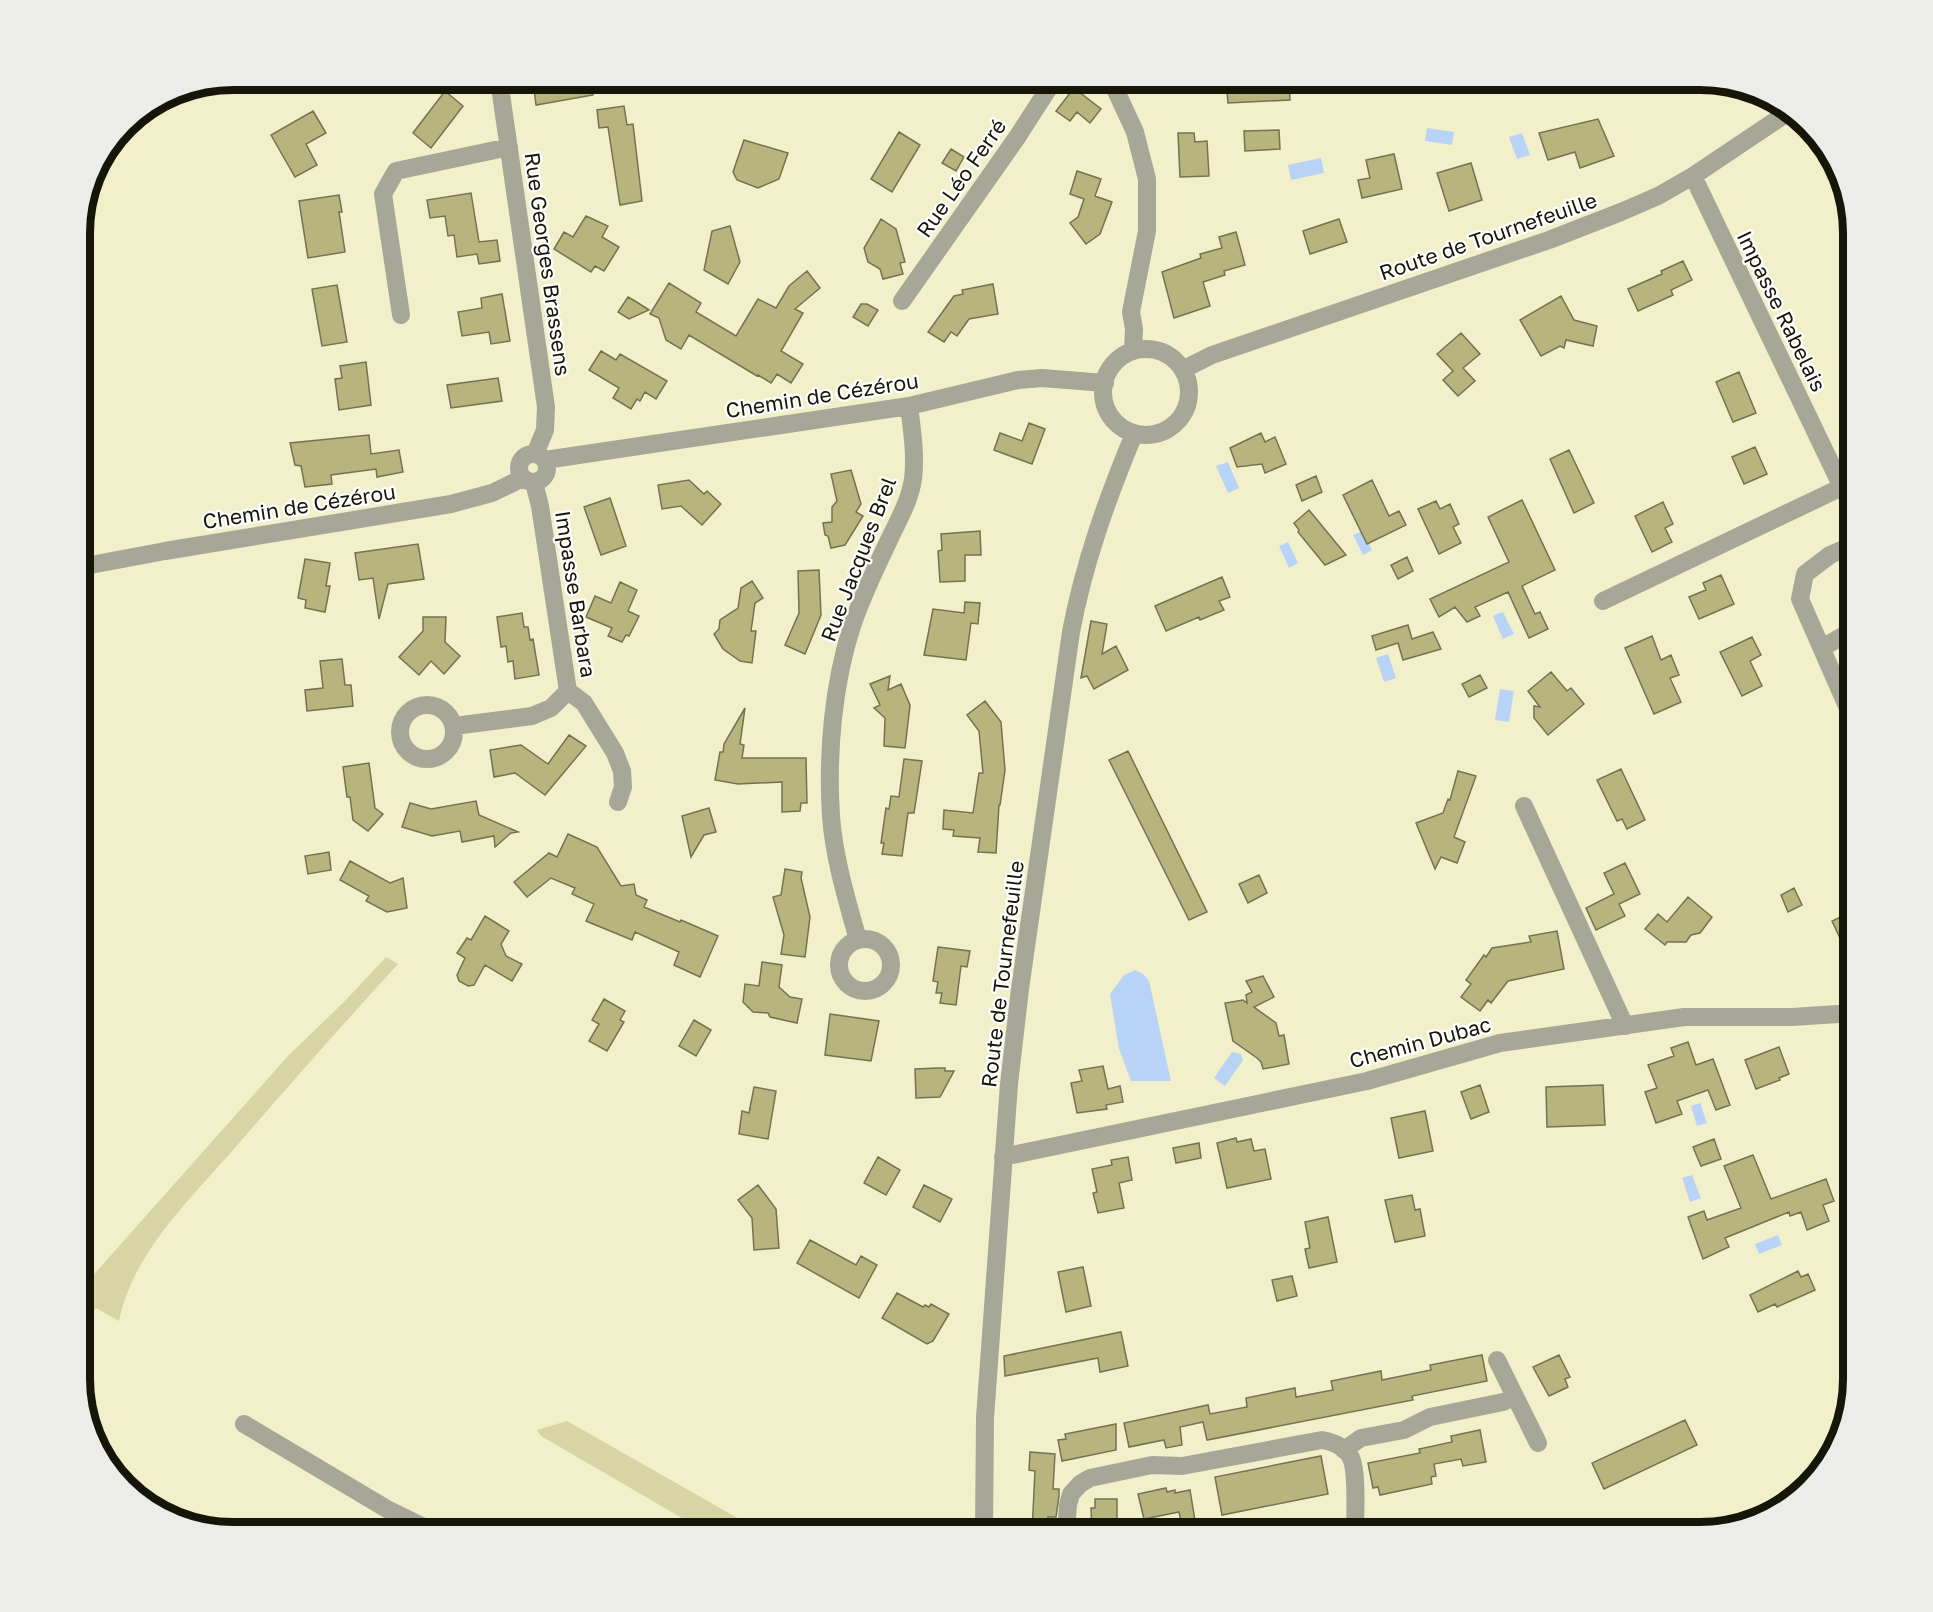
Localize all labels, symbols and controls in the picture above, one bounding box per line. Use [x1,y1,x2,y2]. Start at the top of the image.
street label: Rue Léo Ferré [911,114,1011,242]
street label: Rue Georges Brassens [519,151,577,377]
street label: Route de Tournefeuille [1376,187,1600,285]
street label: Impasse Rabelais [1732,226,1832,396]
street label: Chemin de Cézérou [724,367,920,423]
street label: Rue Jacques Brel [815,473,901,645]
street label: Chemin de Cézérou [201,478,397,534]
street label: Impasse Barbara [550,509,602,679]
street label: Route de Tournefeuille [975,859,1029,1089]
street label: Chemin Dubac [1346,1011,1494,1073]

